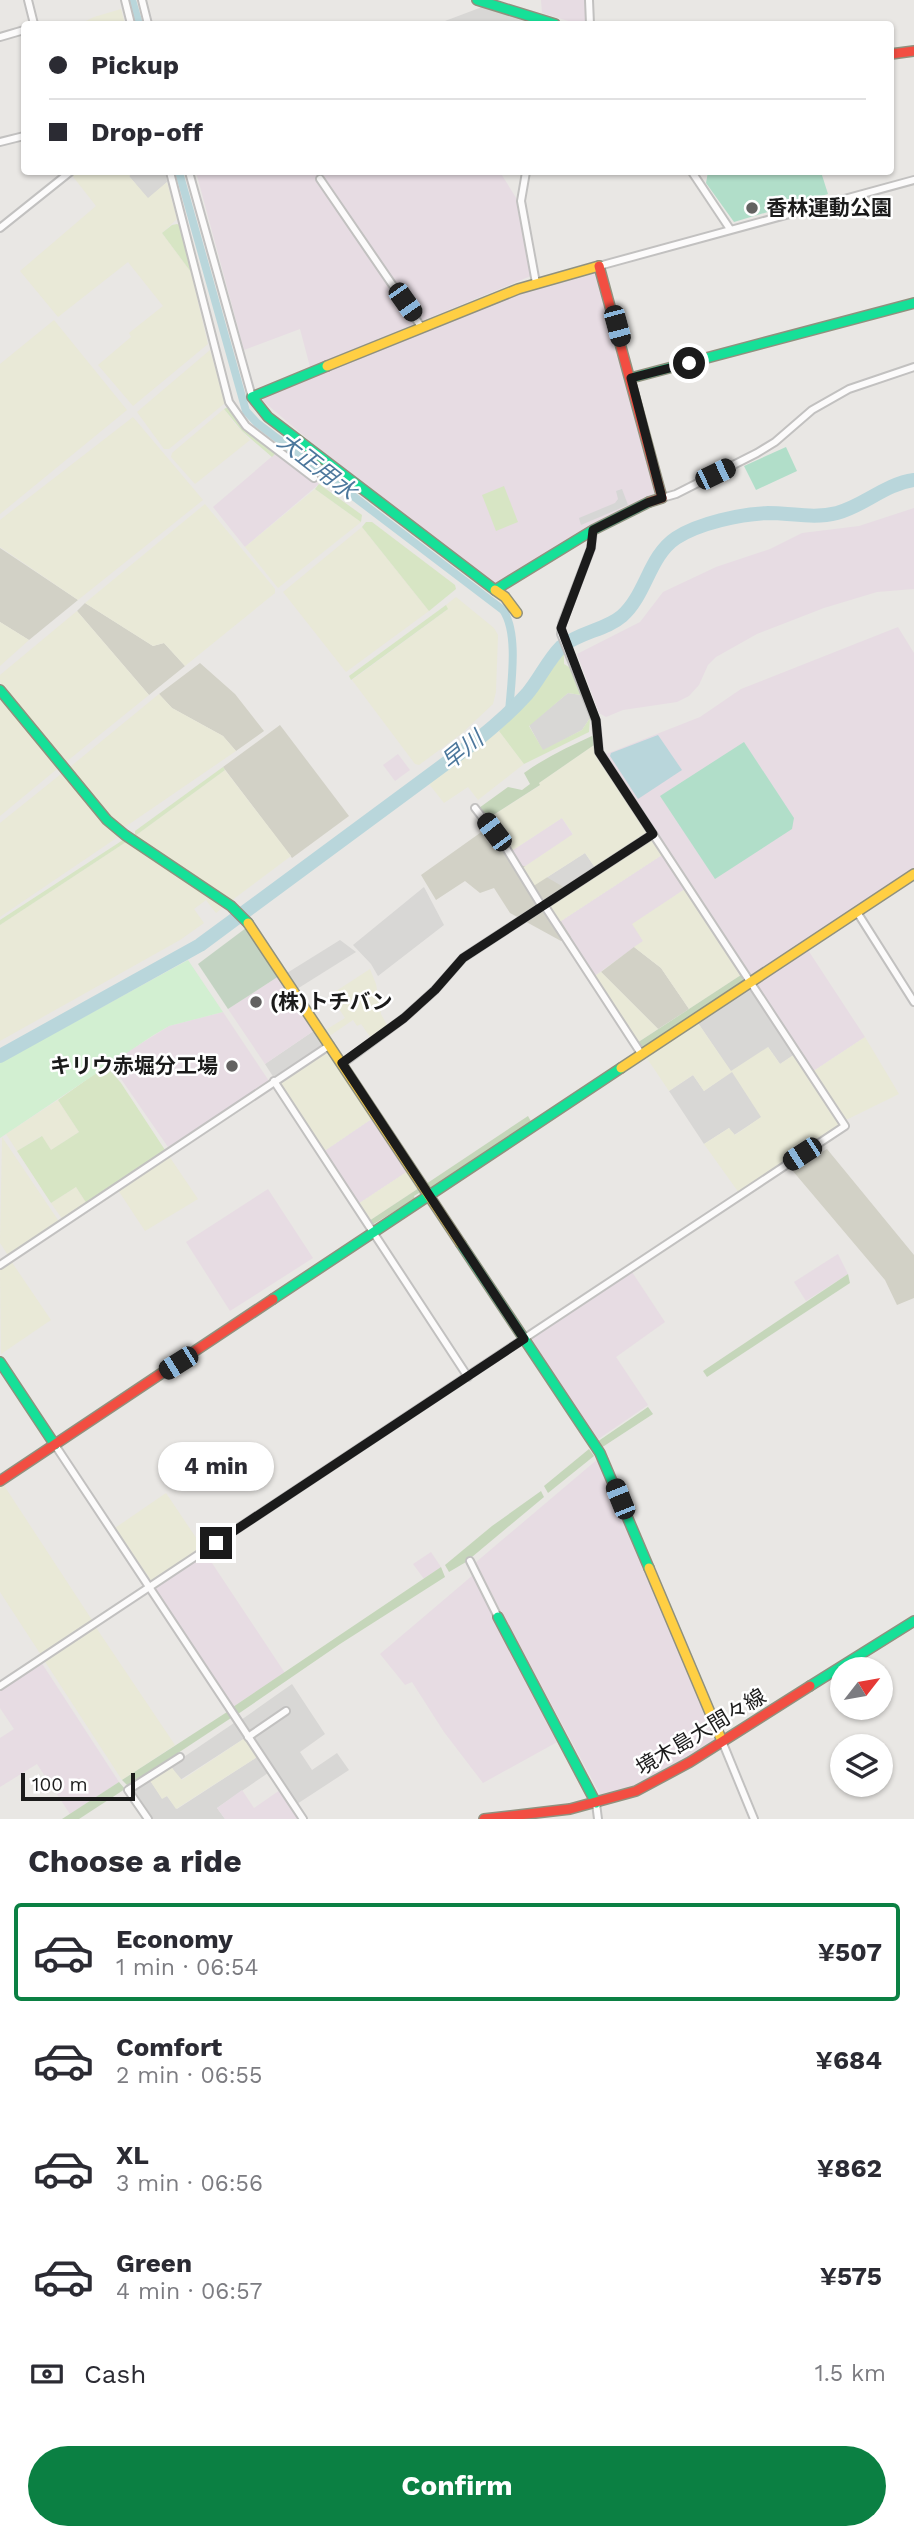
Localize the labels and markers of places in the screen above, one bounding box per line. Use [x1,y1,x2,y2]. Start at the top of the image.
place label: 香林運動公園 [766,195,892,220]
marker: 香林運動公園 [744,200,760,216]
place label: (株)トチバン [270,989,392,1014]
marker: (株)トチバン [248,994,264,1010]
place label: キリウ赤堀分工場 [50,1053,218,1078]
marker: キリウ赤堀分工場 [224,1058,240,1074]

